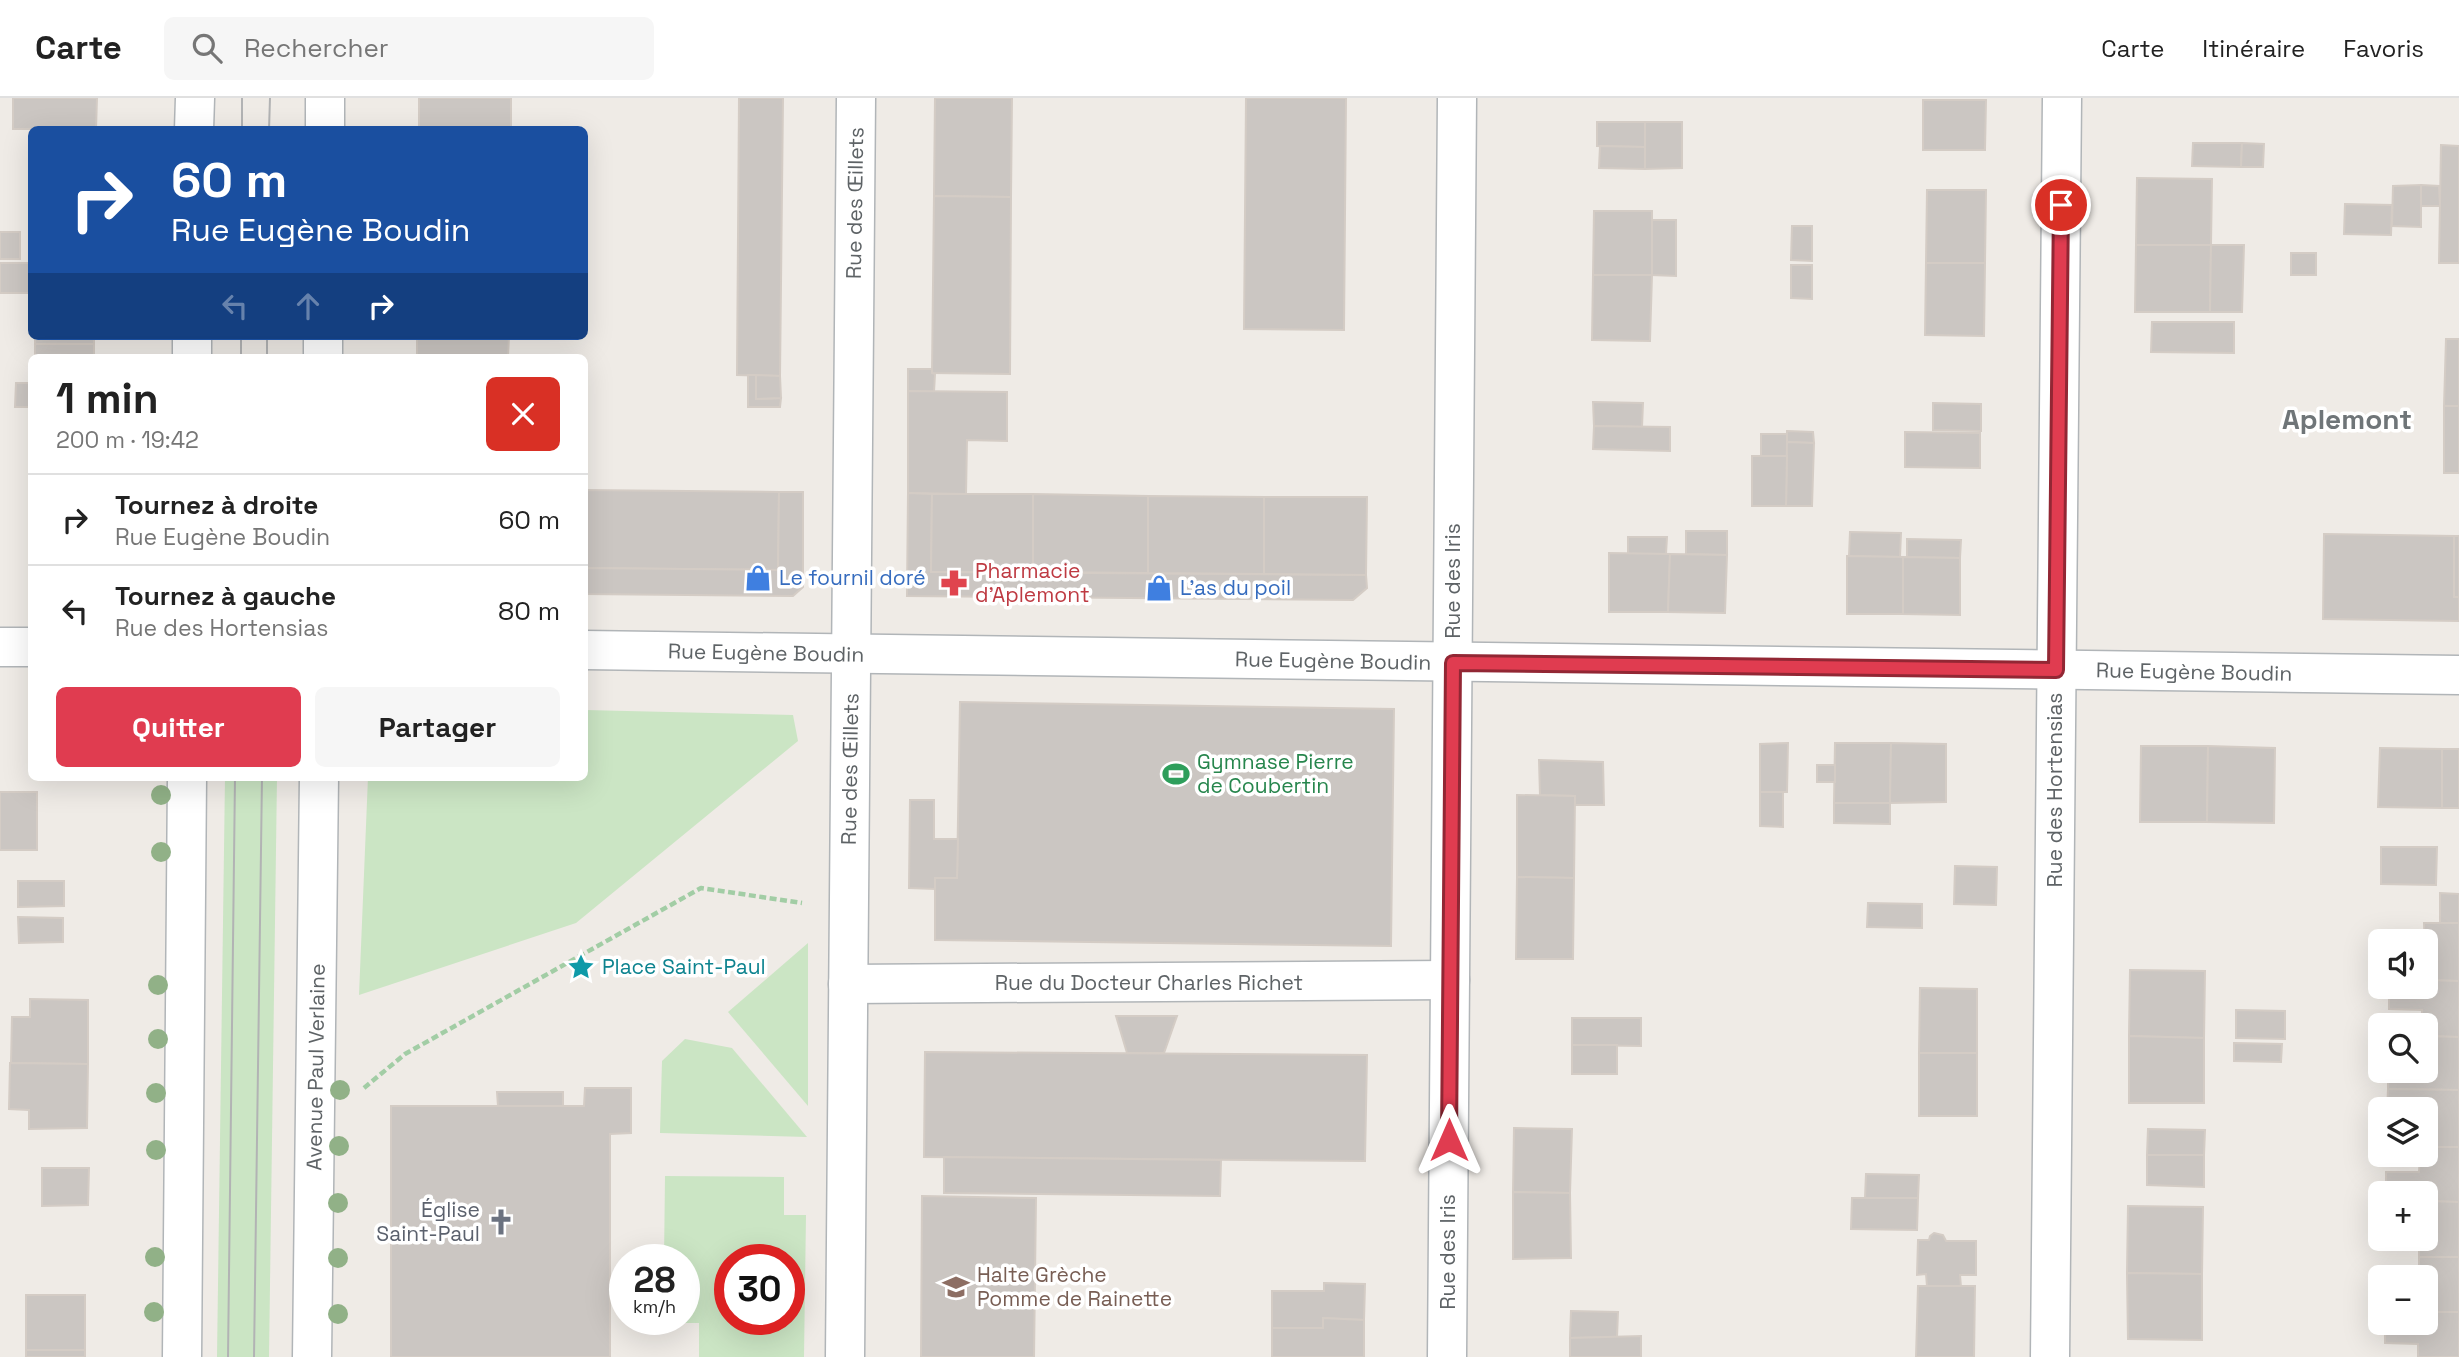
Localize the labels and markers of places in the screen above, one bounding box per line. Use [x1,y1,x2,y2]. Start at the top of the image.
pin [2031,175,2091,235]
place label: Pharmacie d'Aplemont [975,557,1090,608]
shop icon: Le fournil doré [743,563,773,593]
place label: Le fournil doré [779,564,926,591]
pharmacy icon: Pharmacie d'Aplemont [939,568,969,598]
shop icon: L'as du poil [1144,573,1174,603]
place label: L'as du poil [1180,574,1291,601]
place label: Gymnase Pierre de Coubertin [1197,748,1354,799]
sports icon: Gymnase Pierre de Coubertin [1161,759,1191,789]
place icon: Place Saint-Paul [566,952,596,982]
place label: Place Saint-Paul [602,953,766,980]
place label: Église Saint-Paul [376,1196,480,1247]
church icon: Église Saint-Paul [486,1207,516,1237]
place label: Halte Grèche Pomme de Rainette [977,1261,1172,1312]
school or university icon: Halte Grèche Pomme de Rainette [941,1272,971,1302]

